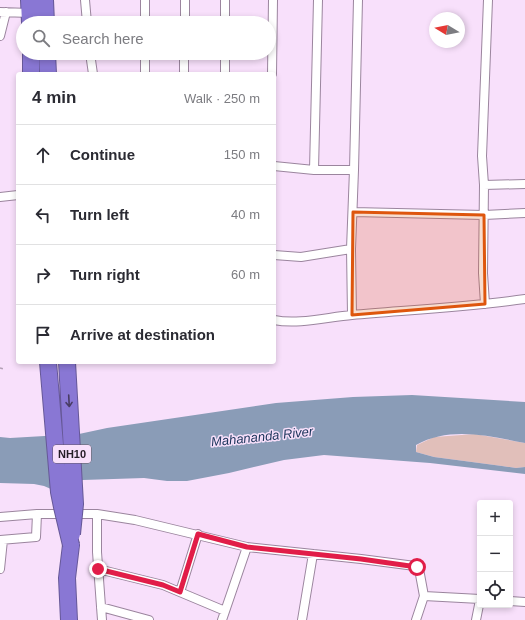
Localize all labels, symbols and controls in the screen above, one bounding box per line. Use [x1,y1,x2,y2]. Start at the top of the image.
north arrow [429,12,465,48]
search box [16,16,276,60]
icon: search [30,27,52,49]
text: Search here [62,30,144,47]
text: 4 min [32,88,76,107]
text: Walk · 250 m [184,91,260,106]
icon: ahead [32,144,54,166]
text: Continue [70,146,135,163]
text: 150 m [224,147,260,162]
icon: left [32,204,54,226]
text: Turn left [70,206,129,223]
text: 40 m [231,207,260,222]
icon: right [32,264,54,286]
text: Turn right [70,266,140,283]
text: 60 m [231,267,260,282]
icon: arrive [32,324,54,346]
text: Arrive at destination [70,326,215,343]
one-way arrow [65,394,73,407]
water label: Mahananda River [210,424,315,449]
road number: NH10 [53,445,91,463]
map controls [477,500,513,608]
button: + [477,500,513,536]
button: − [477,536,513,572]
route start [408,558,426,576]
route end [89,560,107,578]
button: locate [477,572,513,608]

